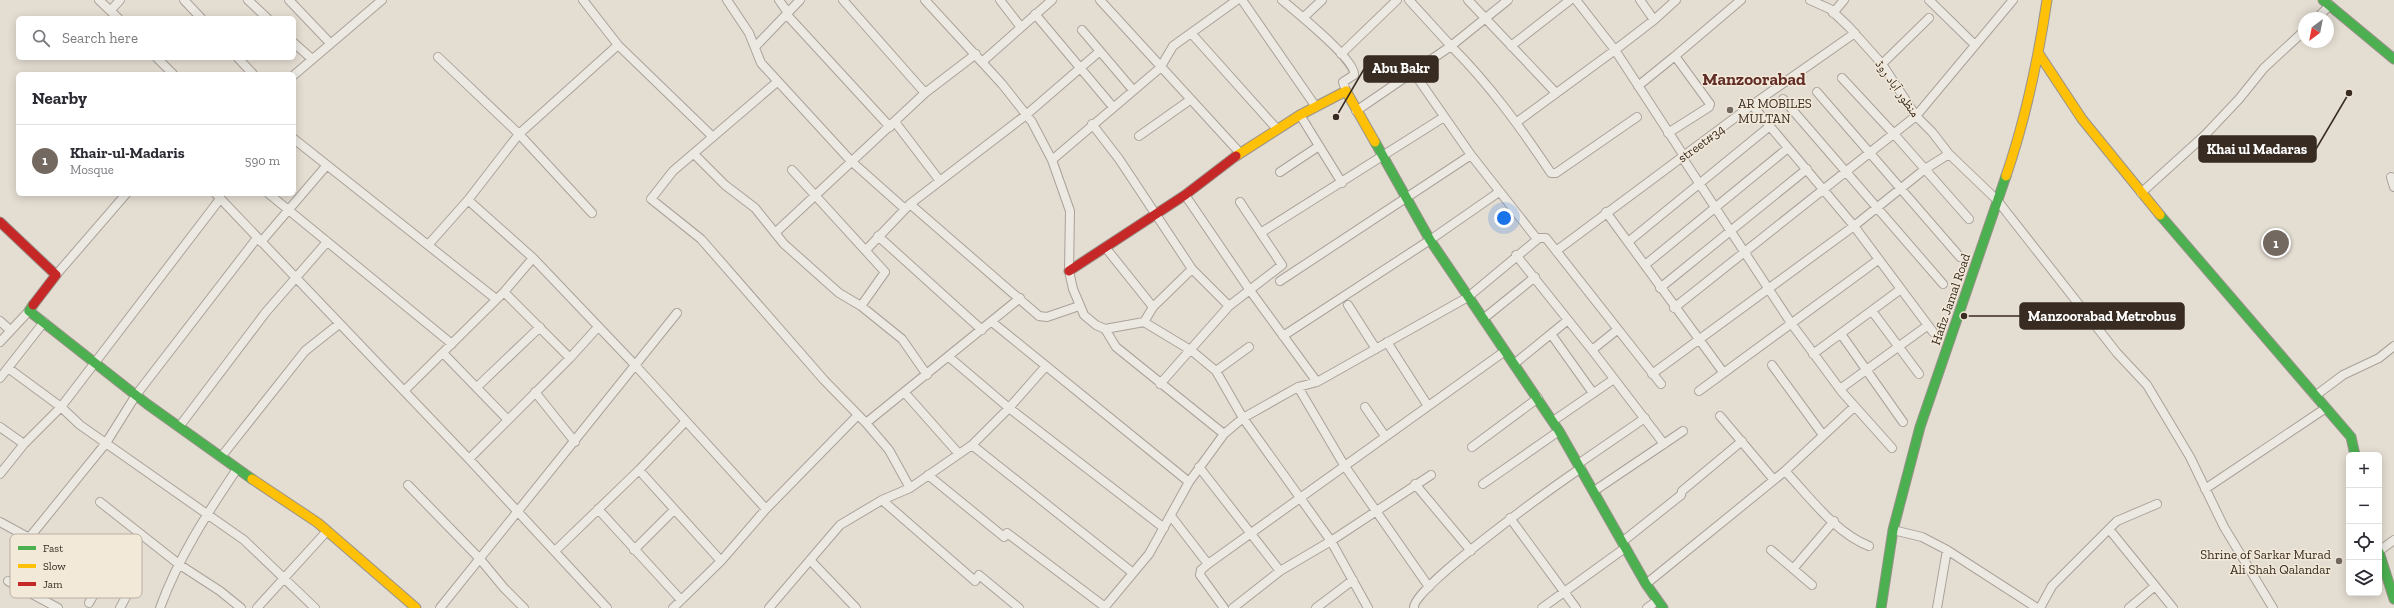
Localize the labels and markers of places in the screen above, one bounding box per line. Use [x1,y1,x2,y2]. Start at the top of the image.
callout: Abu Bakr [1364,56,1438,82]
place label: AR MOBILES MULTAN [1738,96,1812,126]
marker: AR MOBILES MULTAN [1725,105,1735,115]
callout: Khai ul Madaras [2199,136,2316,162]
pin: 1 [2263,228,2289,258]
callout: Manzoorabad Metrobus [2020,303,2184,329]
place label: Shrine of Sarkar Murad Ali Shah Qalandar [2200,547,2331,577]
marker: Shrine of Sarkar Murad Ali Shah Qalandar [2334,556,2344,566]

